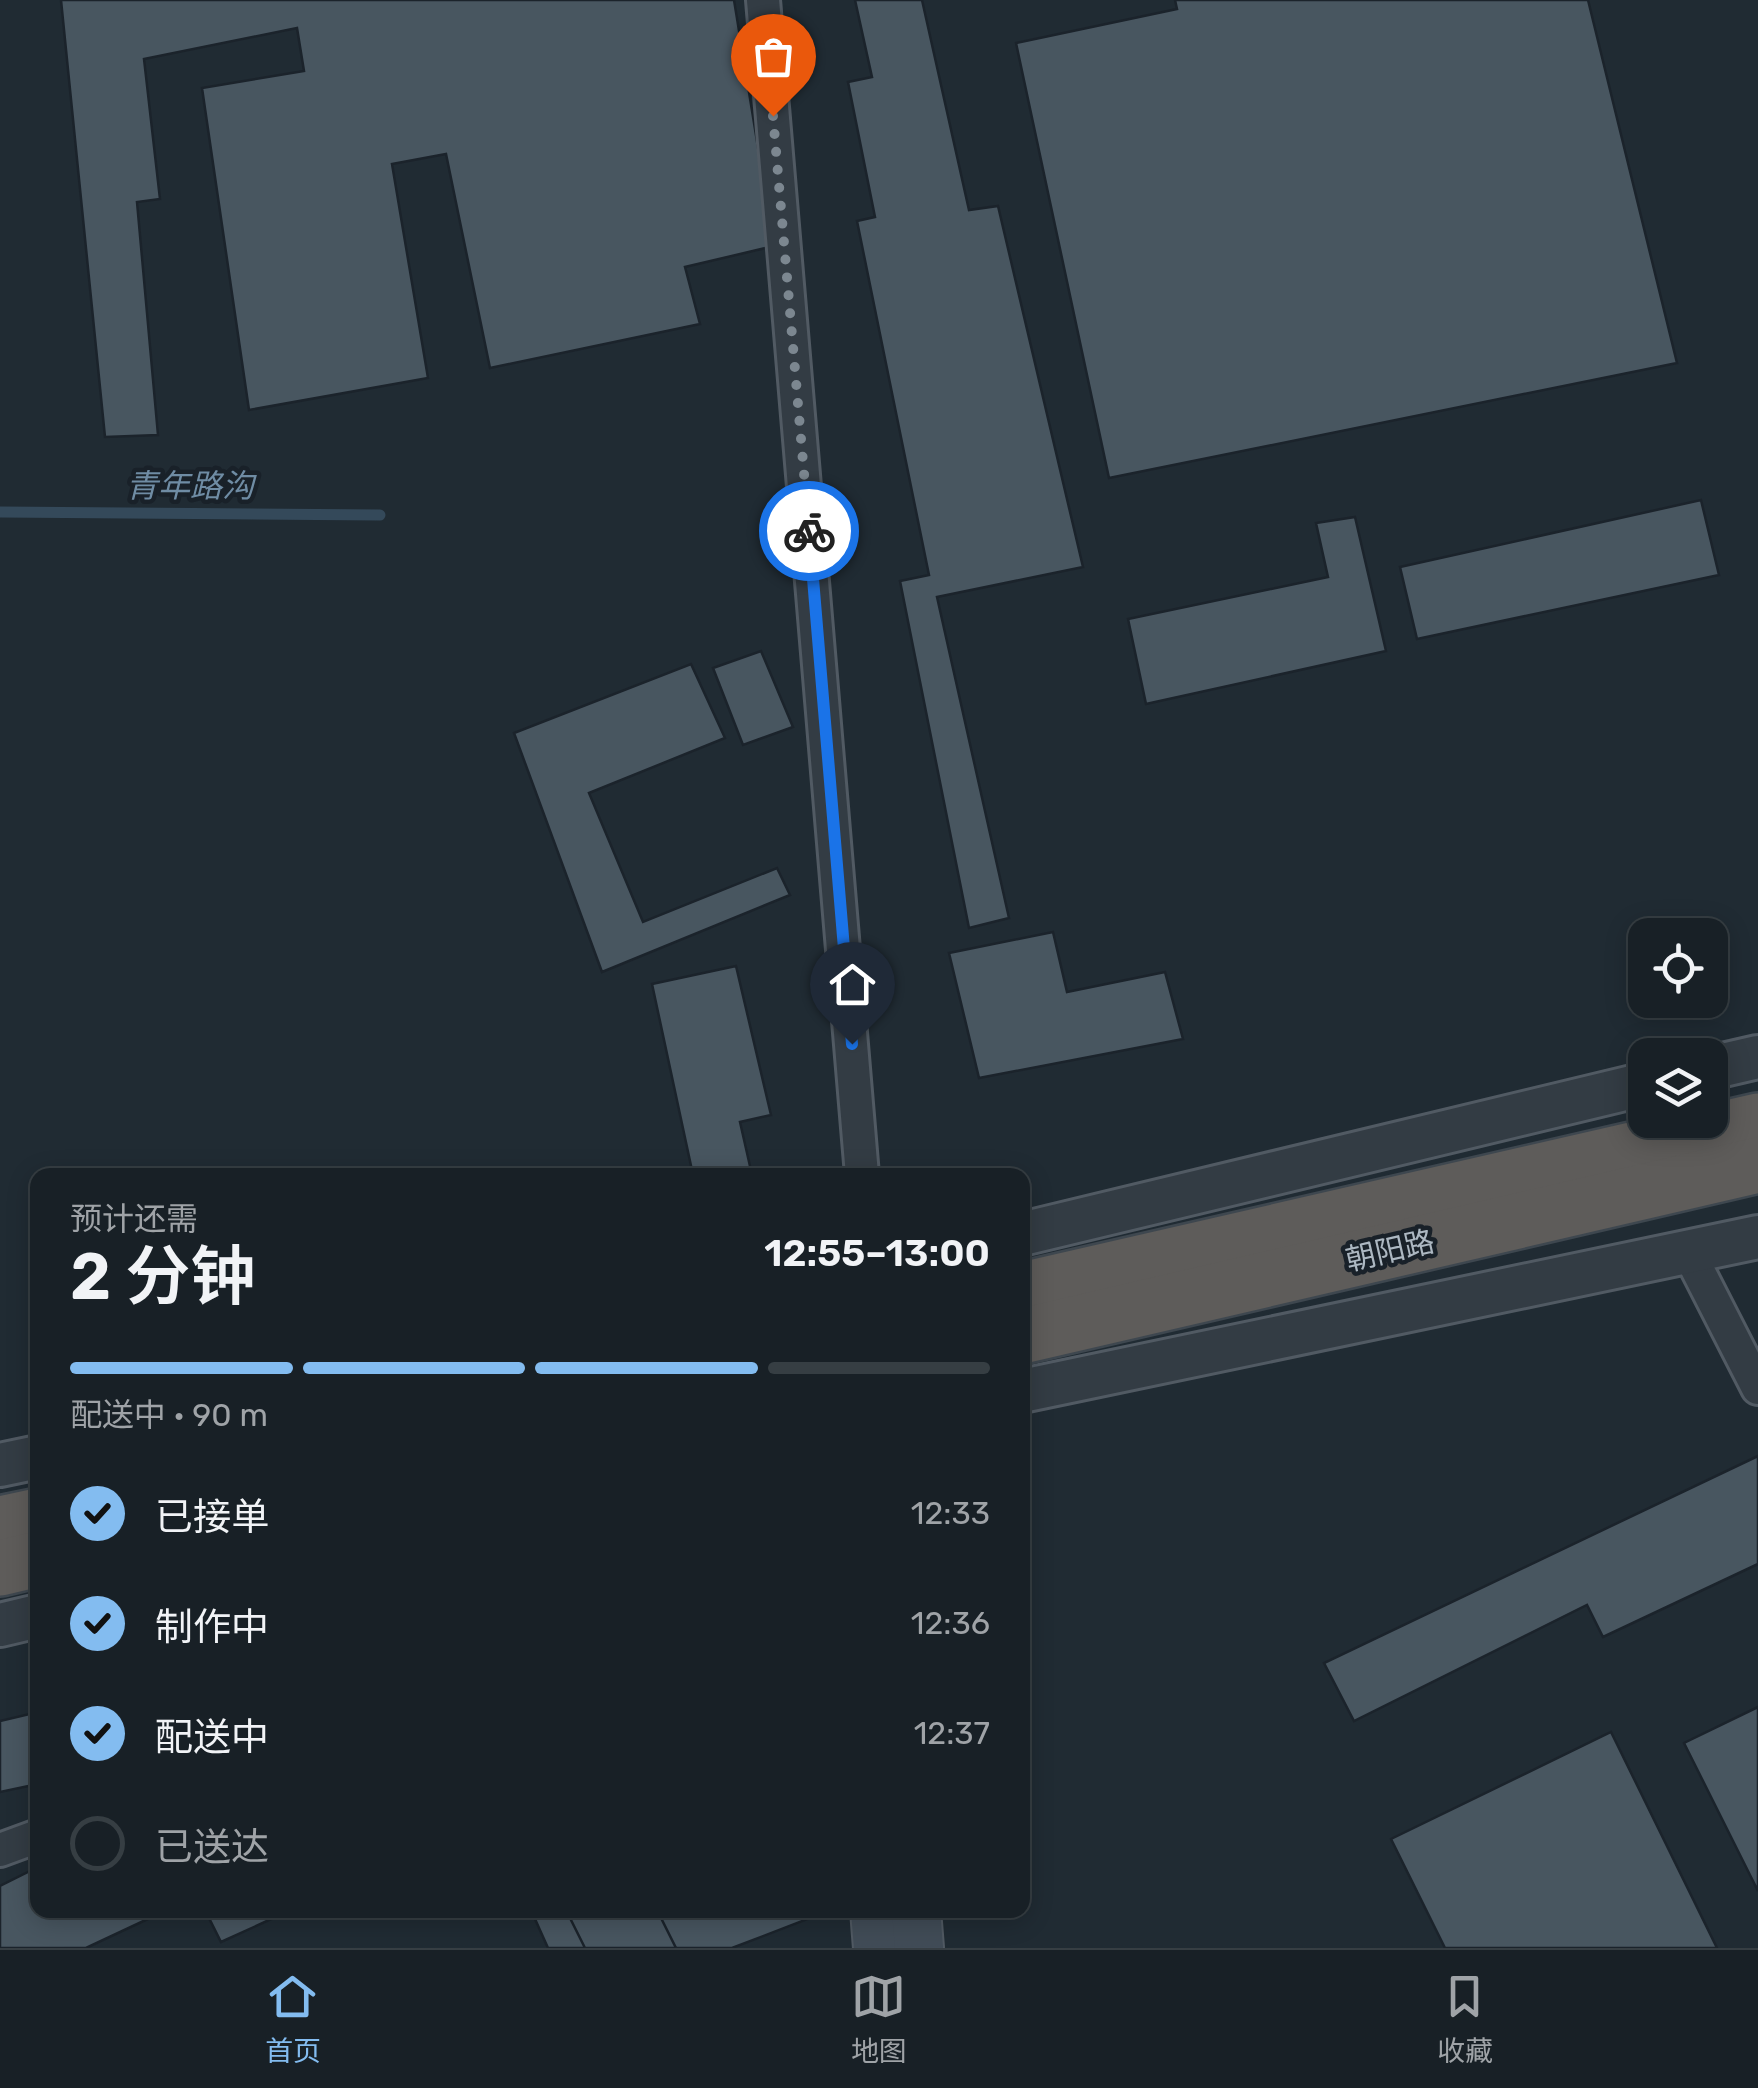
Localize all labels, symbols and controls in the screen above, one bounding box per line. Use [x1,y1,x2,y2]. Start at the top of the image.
pin [731,14,816,117]
icon: bag [746,29,801,84]
water label: 青年路沟 [126,467,257,505]
courier [759,481,859,581]
icon: bike [782,504,837,559]
map controls [1628,918,1728,1138]
button: locate [1628,918,1728,1018]
pin [810,942,895,1045]
icon: home [825,957,880,1012]
button: layers [1628,1038,1728,1138]
text: 预计还需 [70,1200,198,1238]
street label: 朝阳路 [1342,1223,1438,1279]
text: 12:55–13:00 [764,1230,990,1276]
text: 2 分钟 [70,1238,256,1315]
text: 配送中 · 90 m [70,1396,268,1434]
icon: check [70,1486,125,1541]
text: 已接单 [155,1494,269,1540]
text: 12:33 [911,1494,990,1532]
icon: check [70,1596,125,1651]
text: 制作中 [155,1604,269,1650]
text: 12:36 [911,1604,990,1642]
icon: check [70,1706,125,1761]
text: 配送中 [155,1714,269,1760]
text: 12:37 [914,1714,990,1752]
text: 已送达 [155,1824,269,1870]
tab: 首页 [265,1969,321,2069]
tab: 地图 [851,1969,907,2069]
tab: 收藏 [1437,1969,1493,2069]

